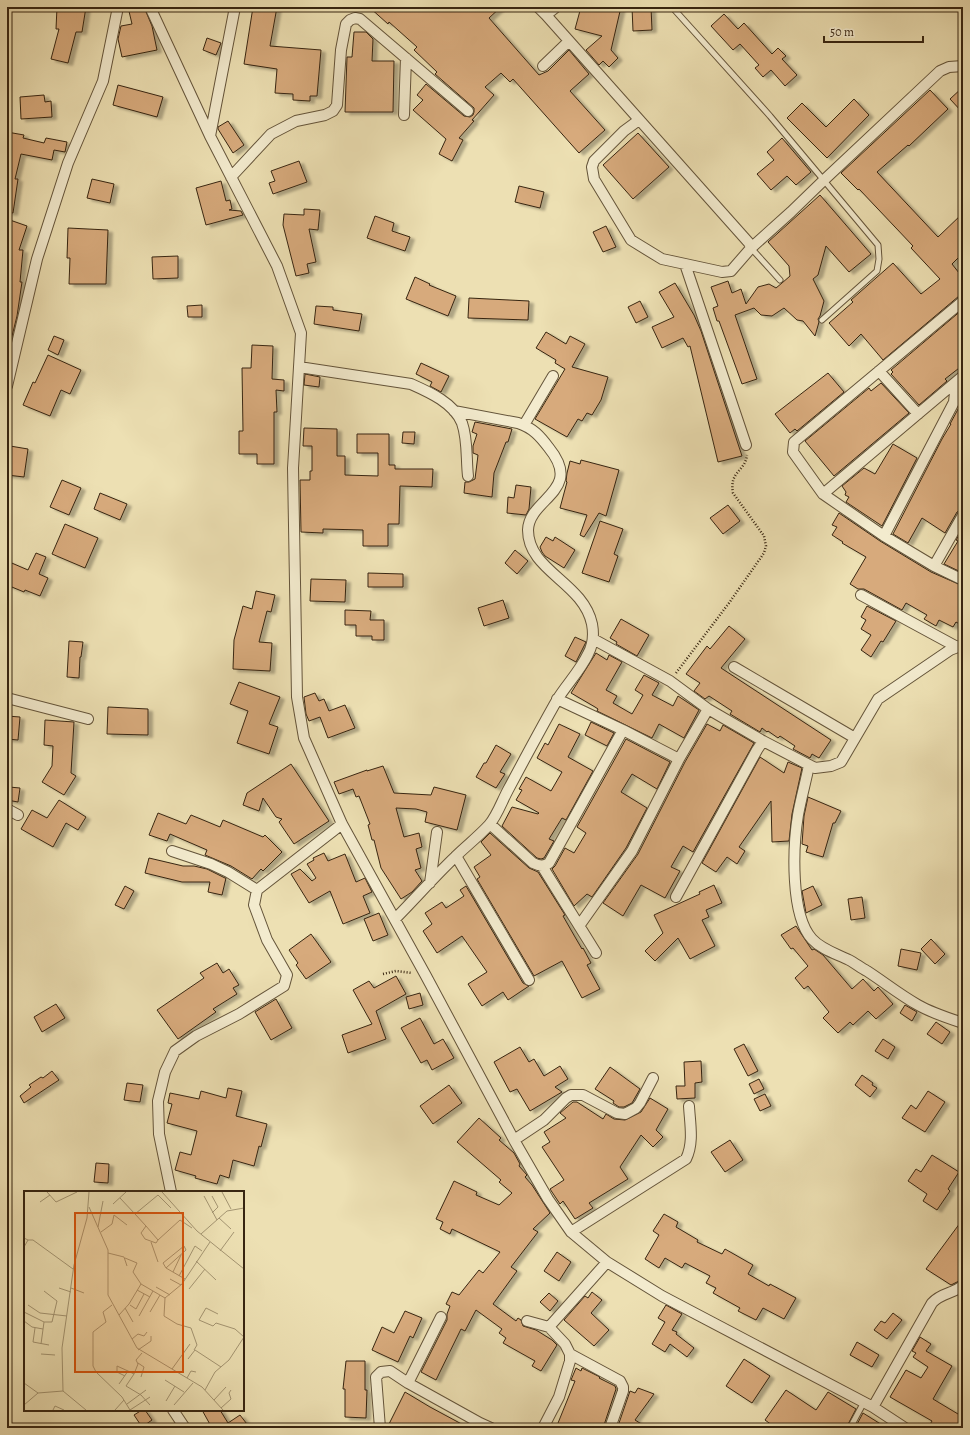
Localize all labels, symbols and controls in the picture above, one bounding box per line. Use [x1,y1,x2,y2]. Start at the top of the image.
scale bar [824,18,923,44]
text: 50 m [830,24,854,40]
inset map [24,1191,244,1411]

